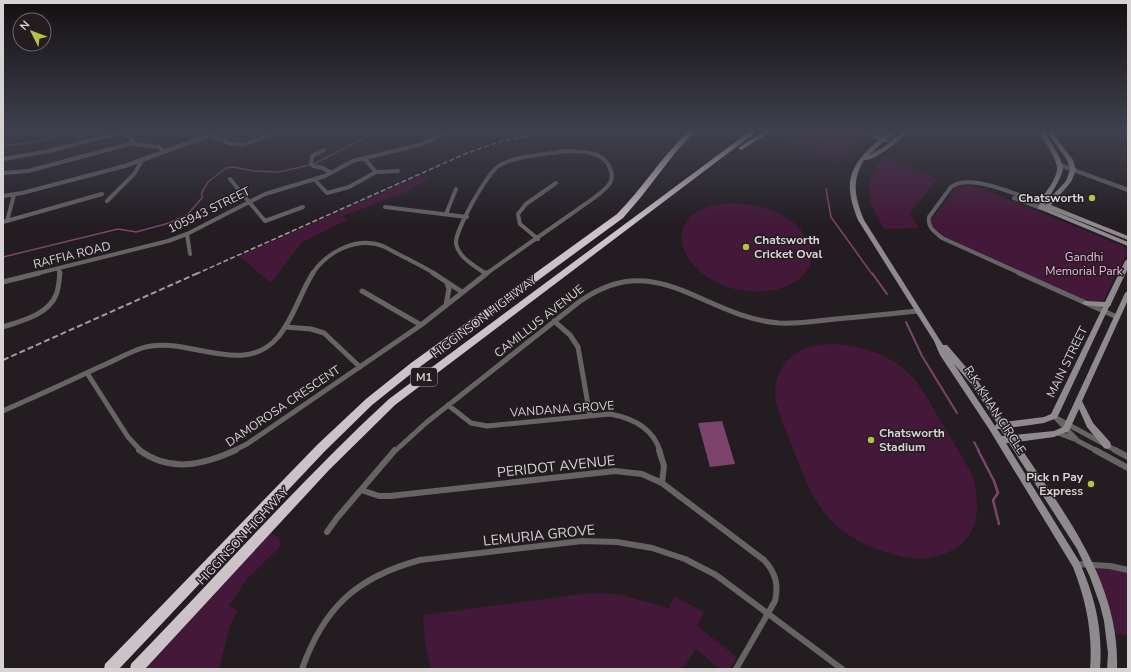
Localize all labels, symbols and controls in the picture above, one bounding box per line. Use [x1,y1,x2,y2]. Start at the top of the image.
north arrow [12,12,52,52]
text: N [17,18,33,34]
street label: 105943 STREET [165,183,254,237]
place label: Chatsworth [1018,190,1084,206]
marker: Chatsworth [1087,193,1097,203]
place label: Chatsworth Cricket Oval [754,232,822,262]
street label: RAFFIA ROAD [32,238,113,272]
marker: Chatsworth Cricket Oval [741,242,751,252]
park label: Gandhi Memorial Park [1045,249,1124,279]
street label: HIGGINSON HIGHWAY [428,272,541,362]
street label: CAMILLUS AVENUE [491,281,587,361]
street label: MAIN STREET [1043,323,1092,400]
street label: DAMOROSA CRESCENT [223,361,344,450]
street label: R.K. KHAN CIRCLE [960,363,1030,457]
road number: M1 [411,368,437,386]
street label: VANDANA GROVE [508,397,615,421]
place label: Chatsworth Stadium [879,425,945,455]
marker: Chatsworth Stadium [866,435,876,445]
street label: PERIDOT AVENUE [496,451,616,482]
place label: Pick n Pay Express [1026,469,1084,499]
marker: Pick n Pay Express [1086,479,1096,489]
street label: HIGGINSON HIGHWAY [194,483,293,588]
street label: LEMURIA GROVE [482,520,596,551]

